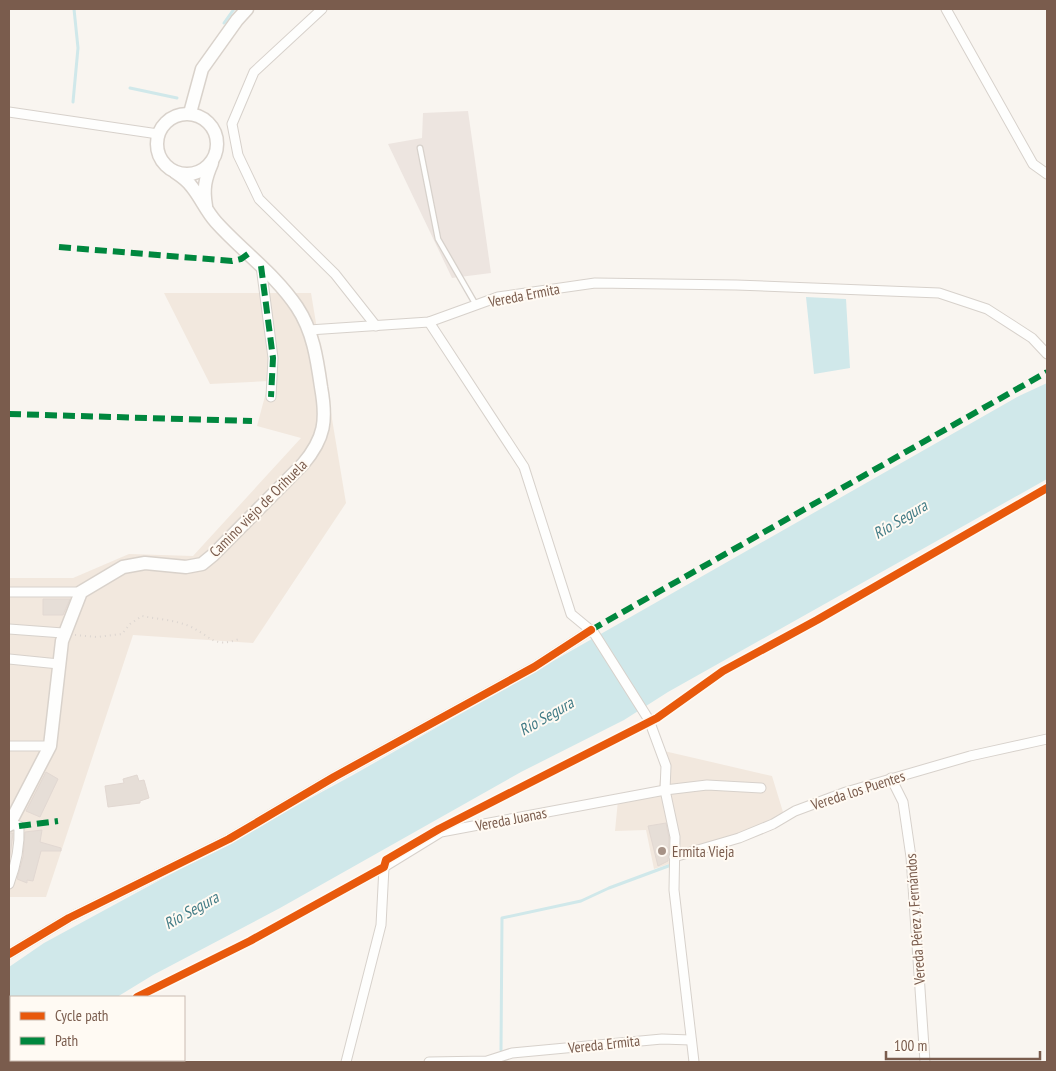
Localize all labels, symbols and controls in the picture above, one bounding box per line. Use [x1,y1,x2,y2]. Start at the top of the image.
street label: Vereda Ermita [486,279,561,311]
street label: Camino viejo de Orihuela [205,455,311,561]
water label: Río Segura [869,494,932,543]
water label: Río Segura [515,692,578,740]
street label: Vereda los Puentes [808,766,907,814]
street label: Vereda Juanas [473,803,548,835]
place label: Ermita Vieja [672,842,734,861]
marker: Ermita Vieja [656,845,668,857]
street label: Vereda Pérez y Fernándos [901,853,929,986]
water label: Río Segura [160,886,223,933]
legend [10,996,185,1061]
text: Cycle path [55,1006,108,1025]
scale bar [886,1028,1040,1060]
text: Path [55,1031,78,1050]
street label: Vereda Ermita [566,1031,641,1057]
text: 100 m [894,1036,927,1055]

